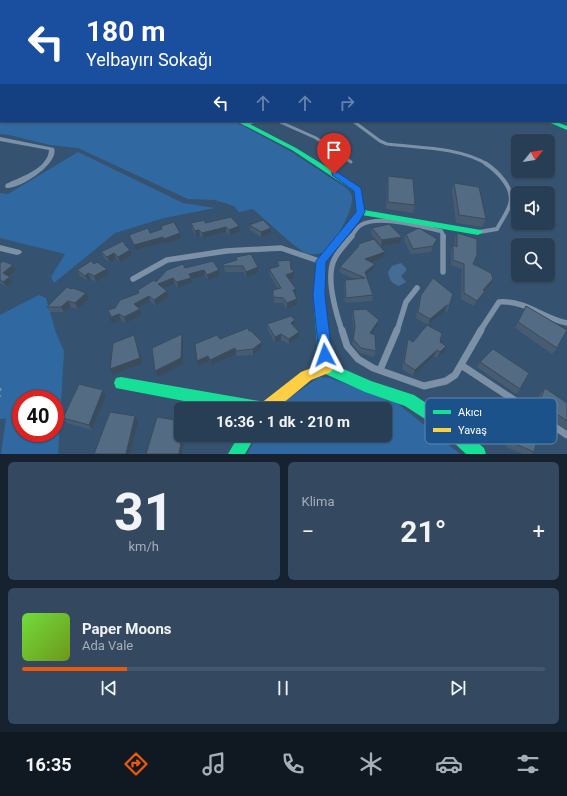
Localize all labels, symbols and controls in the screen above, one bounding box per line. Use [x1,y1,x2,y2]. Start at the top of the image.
text: 180 m [86,15,165,48]
icon: left [20,16,72,68]
text: Yelbayırı Sokağı [86,49,212,70]
icon: left [210,92,232,114]
icon: ahead [252,92,274,114]
icon: ahead [294,92,316,114]
icon: right [336,92,358,114]
pin [317,133,351,174]
north arrow [511,134,555,178]
map controls [511,134,555,282]
icon: arrive [323,139,345,161]
button: sound [511,186,555,230]
button: search [511,238,555,282]
position arrow [304,334,346,376]
speed limit sign: 40 [12,390,64,442]
legend [425,398,557,444]
text: Akıcı [458,406,482,419]
text: 16:36 · 1 dk · 210 m [216,413,350,431]
text: Yavaş [458,424,487,437]
text: 31 [114,482,174,543]
text: Klima [302,494,334,509]
text: 21° [400,514,446,549]
text: − [302,519,314,544]
text: + [533,519,545,544]
text: km/h [128,539,159,554]
text: Paper Moons [82,620,172,638]
text: Ada Vale [82,638,133,653]
icon: previous [98,677,120,699]
icon: pause [272,677,294,699]
icon: next [447,677,469,699]
icon: directions [122,750,150,778]
icon: music [200,750,228,778]
icon: phone [279,750,307,778]
icon: climate [357,750,385,778]
icon: car [435,750,463,778]
icon: filters [514,750,542,778]
text: 16:35 [25,754,72,775]

